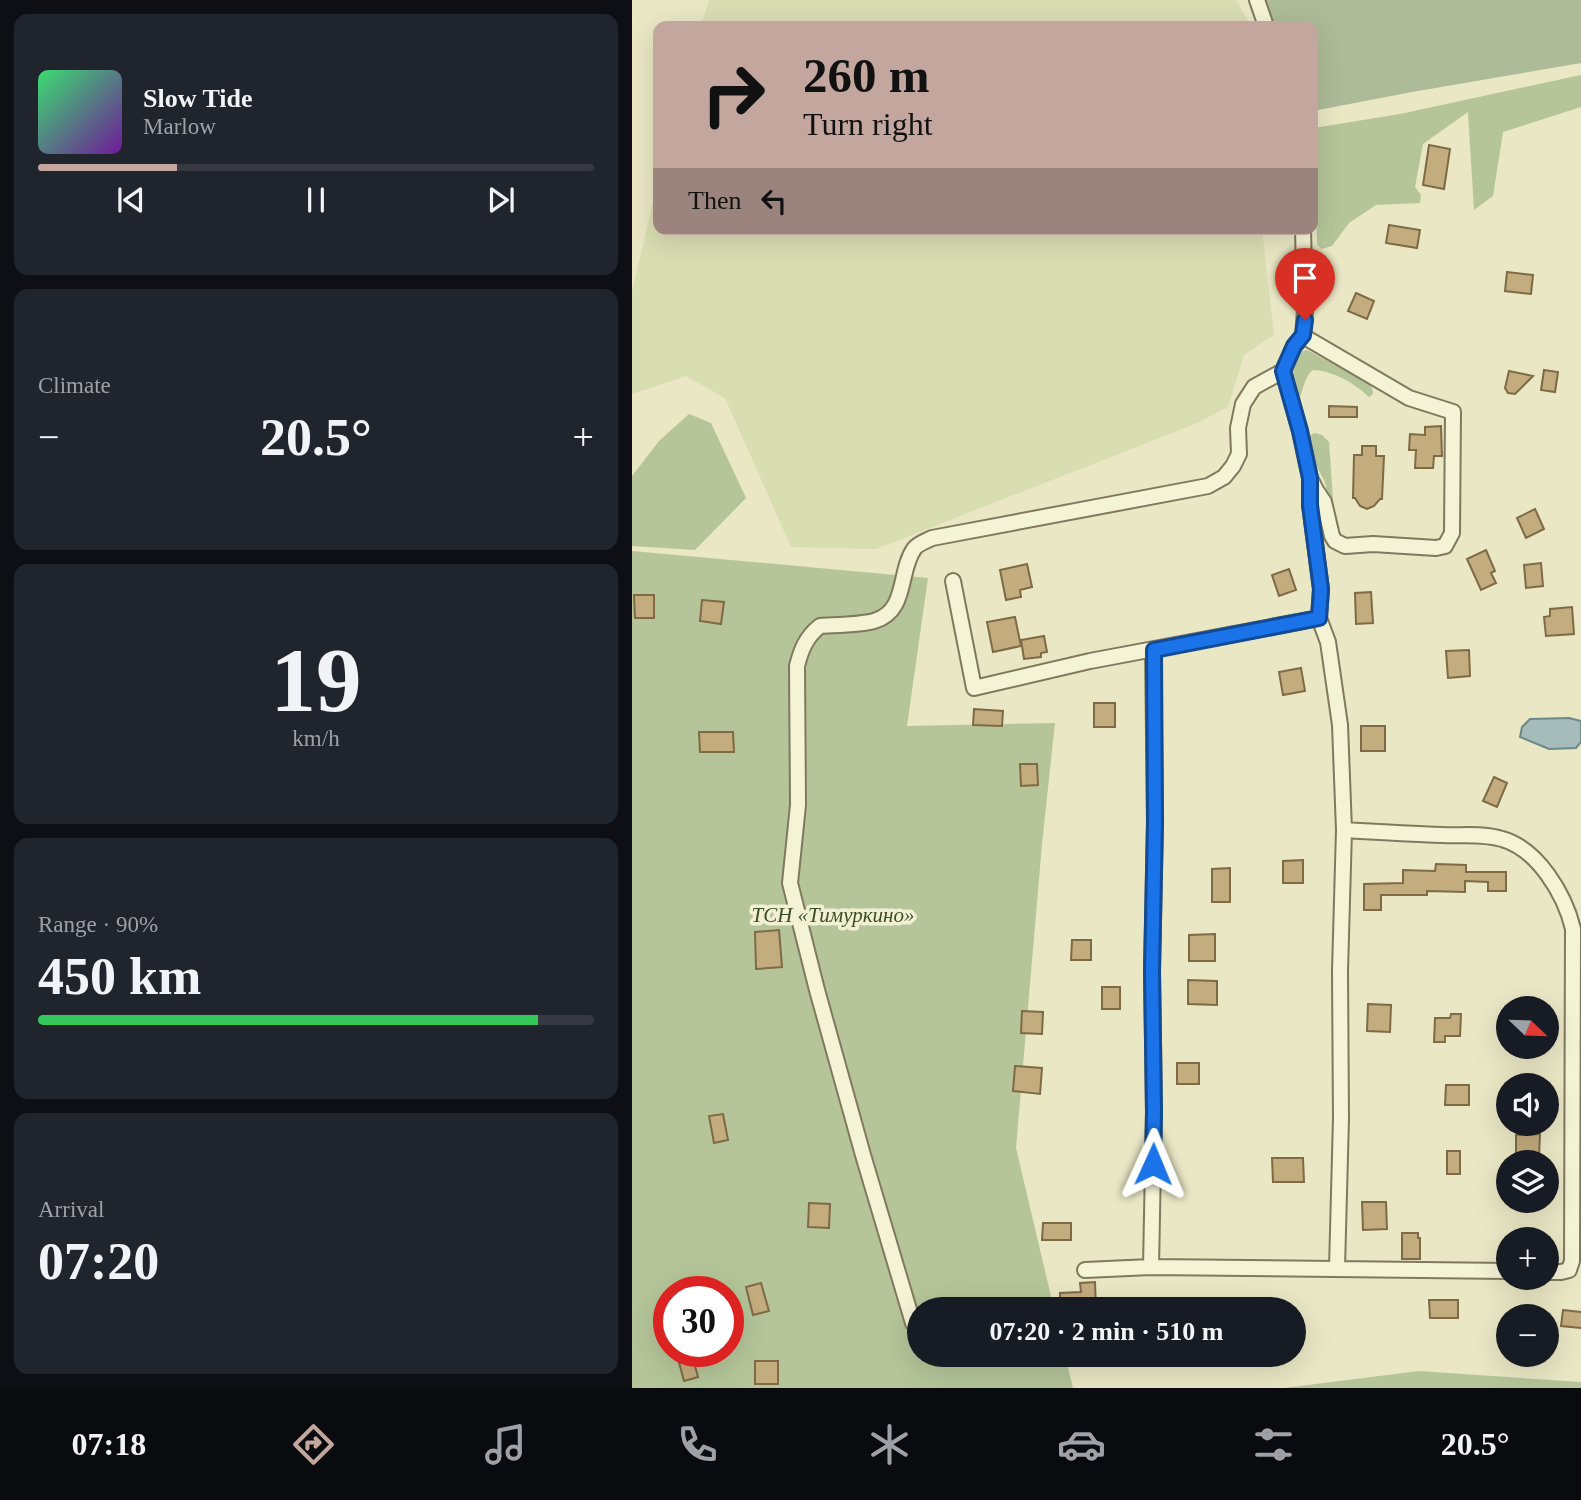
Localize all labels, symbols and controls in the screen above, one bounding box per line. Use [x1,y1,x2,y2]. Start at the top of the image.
text: 260 m [803,48,930,103]
icon: right [688,49,779,140]
text: Slow Tide [143,84,253,113]
text: Turn right [803,106,933,142]
text: Marlow [143,114,216,139]
icon: previous [112,181,150,219]
icon: pause [297,181,335,219]
icon: next [482,181,520,219]
icon: left [755,182,793,220]
text: Then [688,186,741,215]
pin [1275,248,1335,320]
icon: arrive [1286,259,1324,297]
text: Climate [38,373,111,398]
text: 20.5° [260,409,372,466]
text: − [38,416,59,458]
text: + [573,416,594,458]
text: 19 [271,630,362,731]
text: km/h [292,726,340,751]
park label: ТСН «Тимуркино» [752,903,914,927]
text: Range · 90% [38,912,158,937]
text: 450 km [38,948,201,1005]
north arrow [1496,996,1560,1059]
map controls [1496,996,1559,1367]
button: sound [1496,1073,1559,1136]
position arrow [1116,1127,1190,1201]
button: layers [1496,1150,1559,1213]
text: Arrival [38,1197,104,1222]
button: + [1496,1227,1559,1290]
text: 07:20 [38,1233,159,1290]
speed limit sign: 30 [653,1276,744,1367]
button: − [1496,1304,1559,1367]
text: 07:20 · 2 min · 510 m [990,1317,1224,1346]
icon: directions [289,1420,338,1469]
icon: music [481,1420,530,1469]
icon: phone [673,1420,722,1469]
icon: climate [865,1420,914,1469]
icon: car [1057,1420,1106,1469]
icon: filters [1249,1420,1298,1469]
text: 07:18 [71,1426,146,1462]
text: 20.5° [1441,1426,1509,1462]

